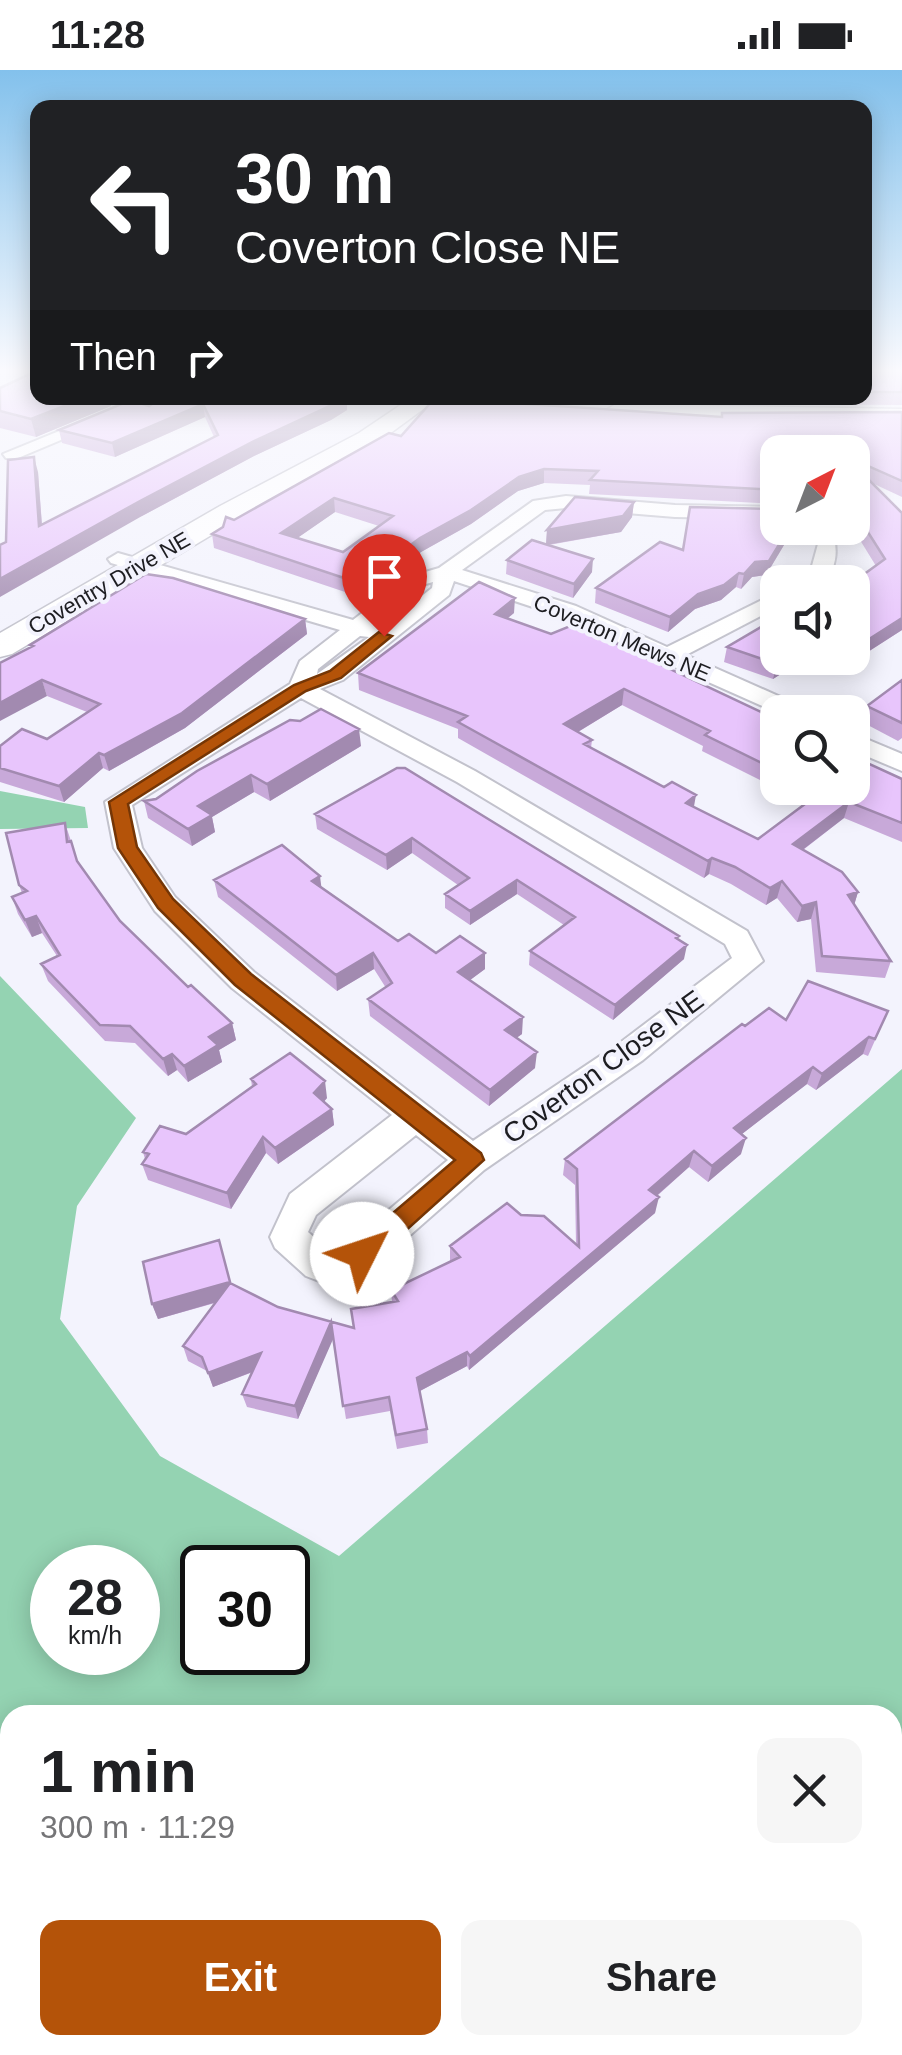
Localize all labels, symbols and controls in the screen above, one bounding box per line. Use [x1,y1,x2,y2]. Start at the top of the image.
text: 11:28 [50,14,145,56]
icon: left [70,140,200,270]
text: 30 m [235,140,395,218]
text: Coverton Close NE [235,222,620,273]
icon: right [177,330,232,385]
text: Then [70,336,157,378]
north arrow [760,435,870,545]
map controls [760,435,870,805]
street label: Coventry Drive NE [24,527,194,639]
pin [342,534,427,637]
icon: arrive [357,549,412,604]
button: sound [760,565,870,675]
street label: Coverton Mews NE [530,589,714,687]
button: search [760,695,870,805]
street label: Coverton Close NE [497,984,709,1150]
position arrow [310,1202,414,1306]
speed limit sign: 30 [180,1545,310,1675]
text: 28 [67,1570,123,1626]
text: km/h [68,1621,122,1649]
text: 1 min [40,1738,197,1805]
button: close [757,1738,862,1843]
text: 300 m · 11:29 [40,1809,235,1845]
button: Exit [40,1920,441,2035]
button: Share [461,1920,862,2035]

